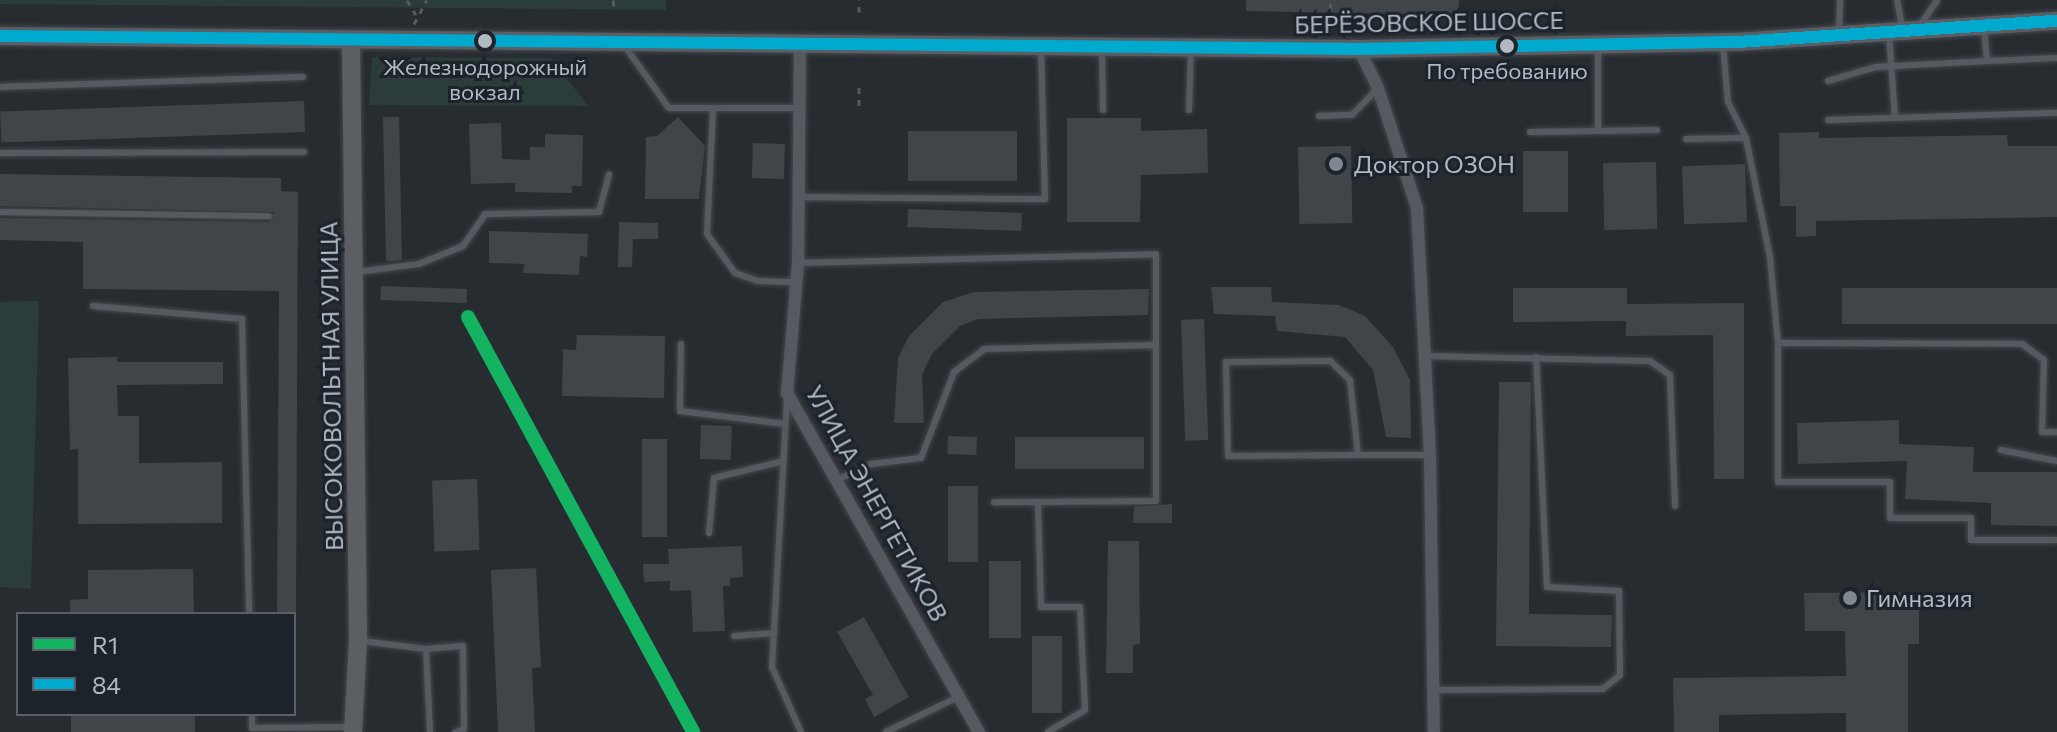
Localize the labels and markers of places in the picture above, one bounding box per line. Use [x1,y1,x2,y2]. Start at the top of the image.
marker: Железнодорожный вокзал [477,33,493,49]
marker: По требованию [1499,38,1515,54]
place label: Железнодорожный вокзал [383,53,587,104]
place label: По требованию [1426,58,1588,84]
place label: Доктор ОЗОН [1354,150,1515,178]
marker: Доктор ОЗОН [1325,153,1347,175]
place label: Гимназия [1866,584,1973,612]
marker: Гимназия [1841,589,1859,607]

